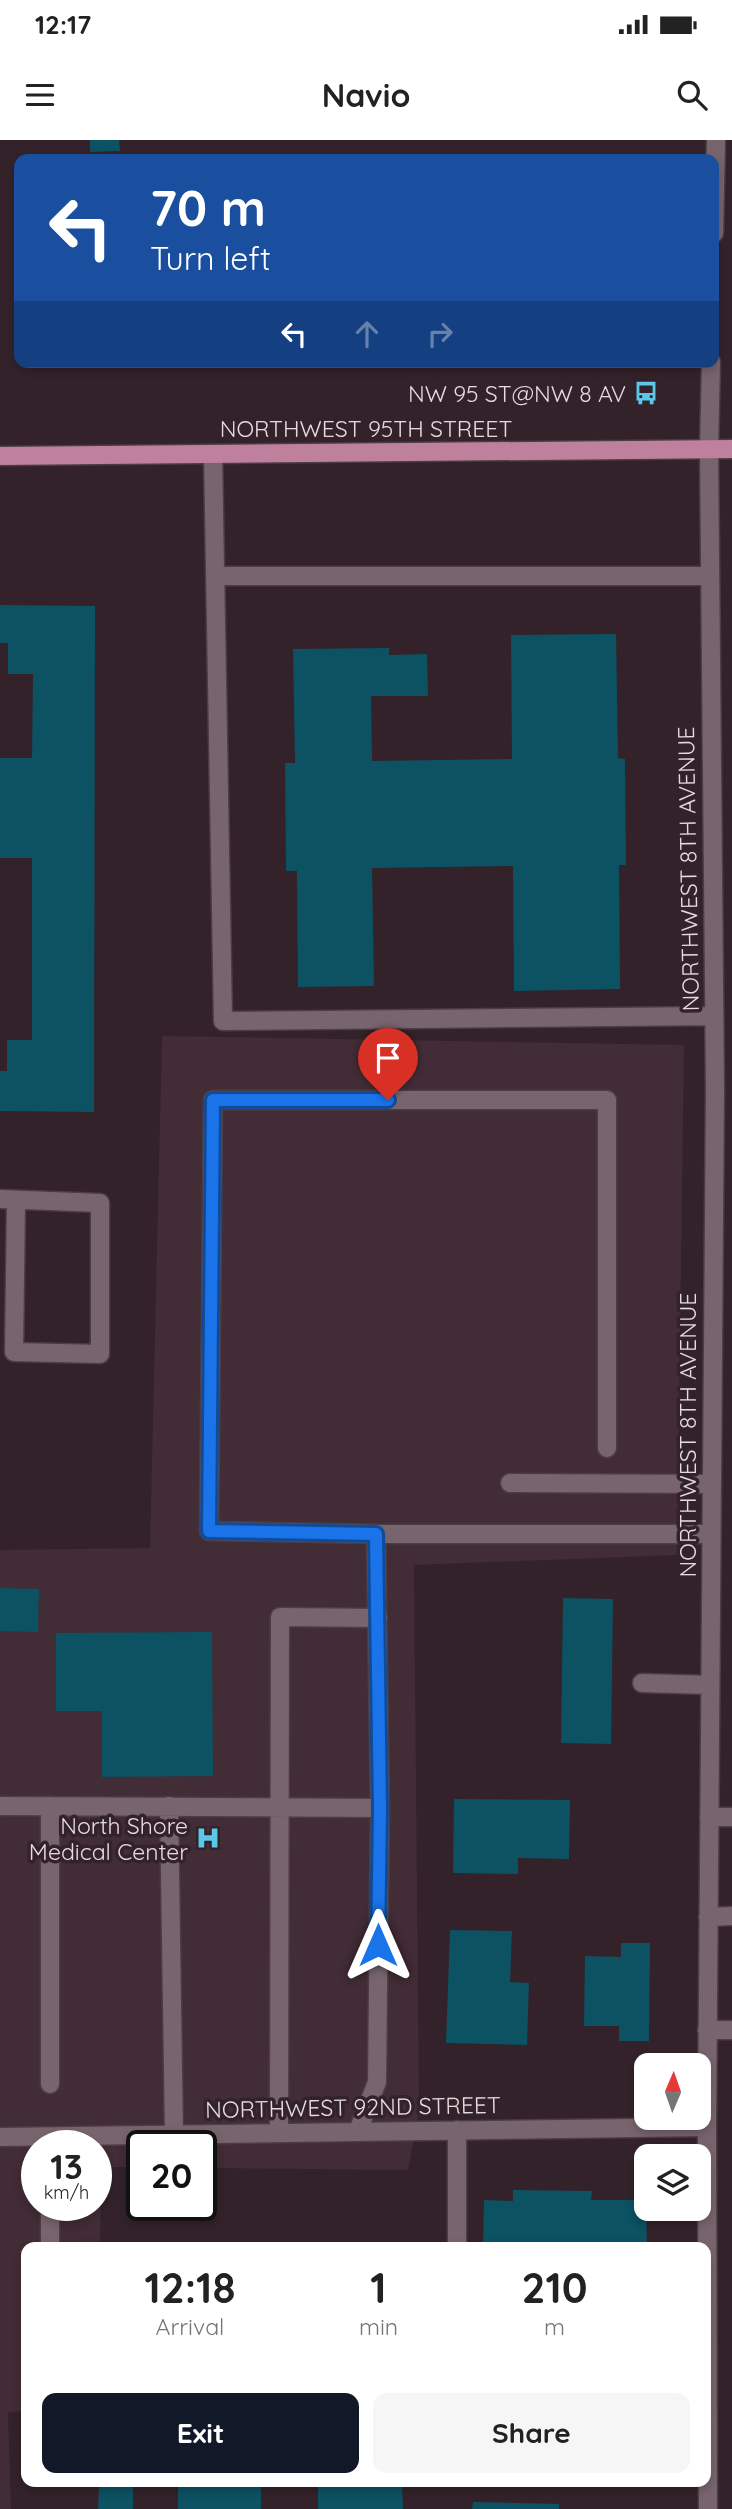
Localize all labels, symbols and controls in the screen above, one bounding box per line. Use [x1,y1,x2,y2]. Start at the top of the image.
text: 12:17 [35,8,91,41]
text: Navio [322,75,410,115]
icon: menu [21,76,59,114]
icon: search [673,76,711,114]
text: 70 m [150,177,266,238]
icon: left [35,182,126,273]
text: Turn left [150,238,271,278]
icon: left [275,315,313,353]
icon: ahead [348,315,386,353]
icon: right [421,315,459,353]
place label: NW 95 ST@NW 8 AV [408,379,626,408]
bus stop icon: NW 95 ST@NW 8 AV [632,379,660,407]
street label: NORTHWEST 95TH STREET [220,414,512,443]
street label: NORTHWEST 8TH AVENUE [671,726,705,1012]
pin [358,1028,418,1100]
icon: arrive [369,1039,407,1077]
street label: NORTHWEST 8TH AVENUE [673,1293,702,1577]
place label: North Shore Medical Center [29,1811,188,1866]
hospital icon: North Shore Medical Center [194,1824,222,1852]
position arrow [341,1908,415,1982]
north arrow [634,2053,710,2130]
map controls [634,2053,711,2221]
street label: NORTHWEST 92ND STREET [205,2090,501,2124]
speed limit sign: 20 [126,2130,217,2221]
text: 13 [50,2144,83,2188]
button: layers [634,2144,711,2221]
text: km/h [44,2181,89,2204]
text: 12:18 [144,2261,235,2314]
text: 1 [370,2261,387,2314]
text: 210 [522,2261,588,2314]
text: Arrival [156,2312,224,2341]
text: min [359,2312,398,2341]
text: m [544,2312,565,2341]
button: Exit [42,2393,359,2473]
button: Share [373,2393,690,2473]

